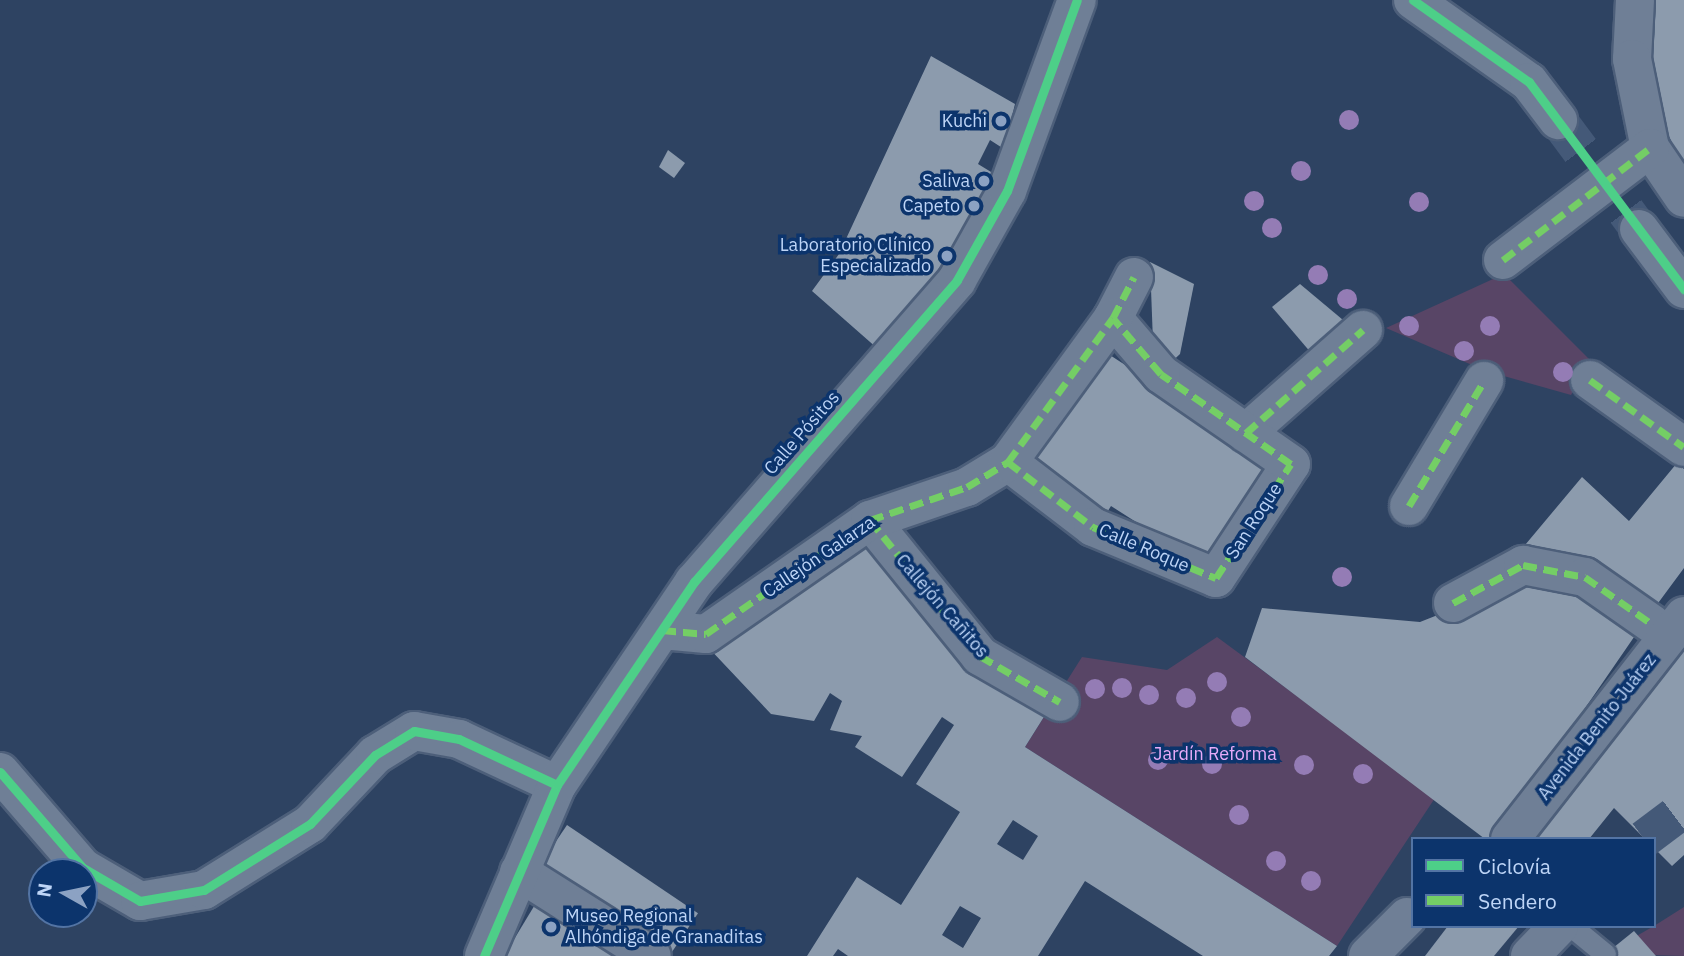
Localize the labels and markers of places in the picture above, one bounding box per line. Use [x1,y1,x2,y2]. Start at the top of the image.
place label: Kuchi [942,110,987,132]
marker: Kuchi [993,113,1009,129]
place label: Saliva [922,170,970,192]
marker: Saliva [976,173,992,189]
place label: Capeto [903,195,960,217]
marker: Capeto [966,198,982,214]
place label: Laboratorio Clínico Especializado [780,235,931,278]
marker: Laboratorio Clínico Especializado [937,246,957,266]
place label: Museo Regional Alhóndiga de Granaditas [565,906,763,948]
marker: Museo Regional Alhóndiga de Granaditas [543,919,559,935]

